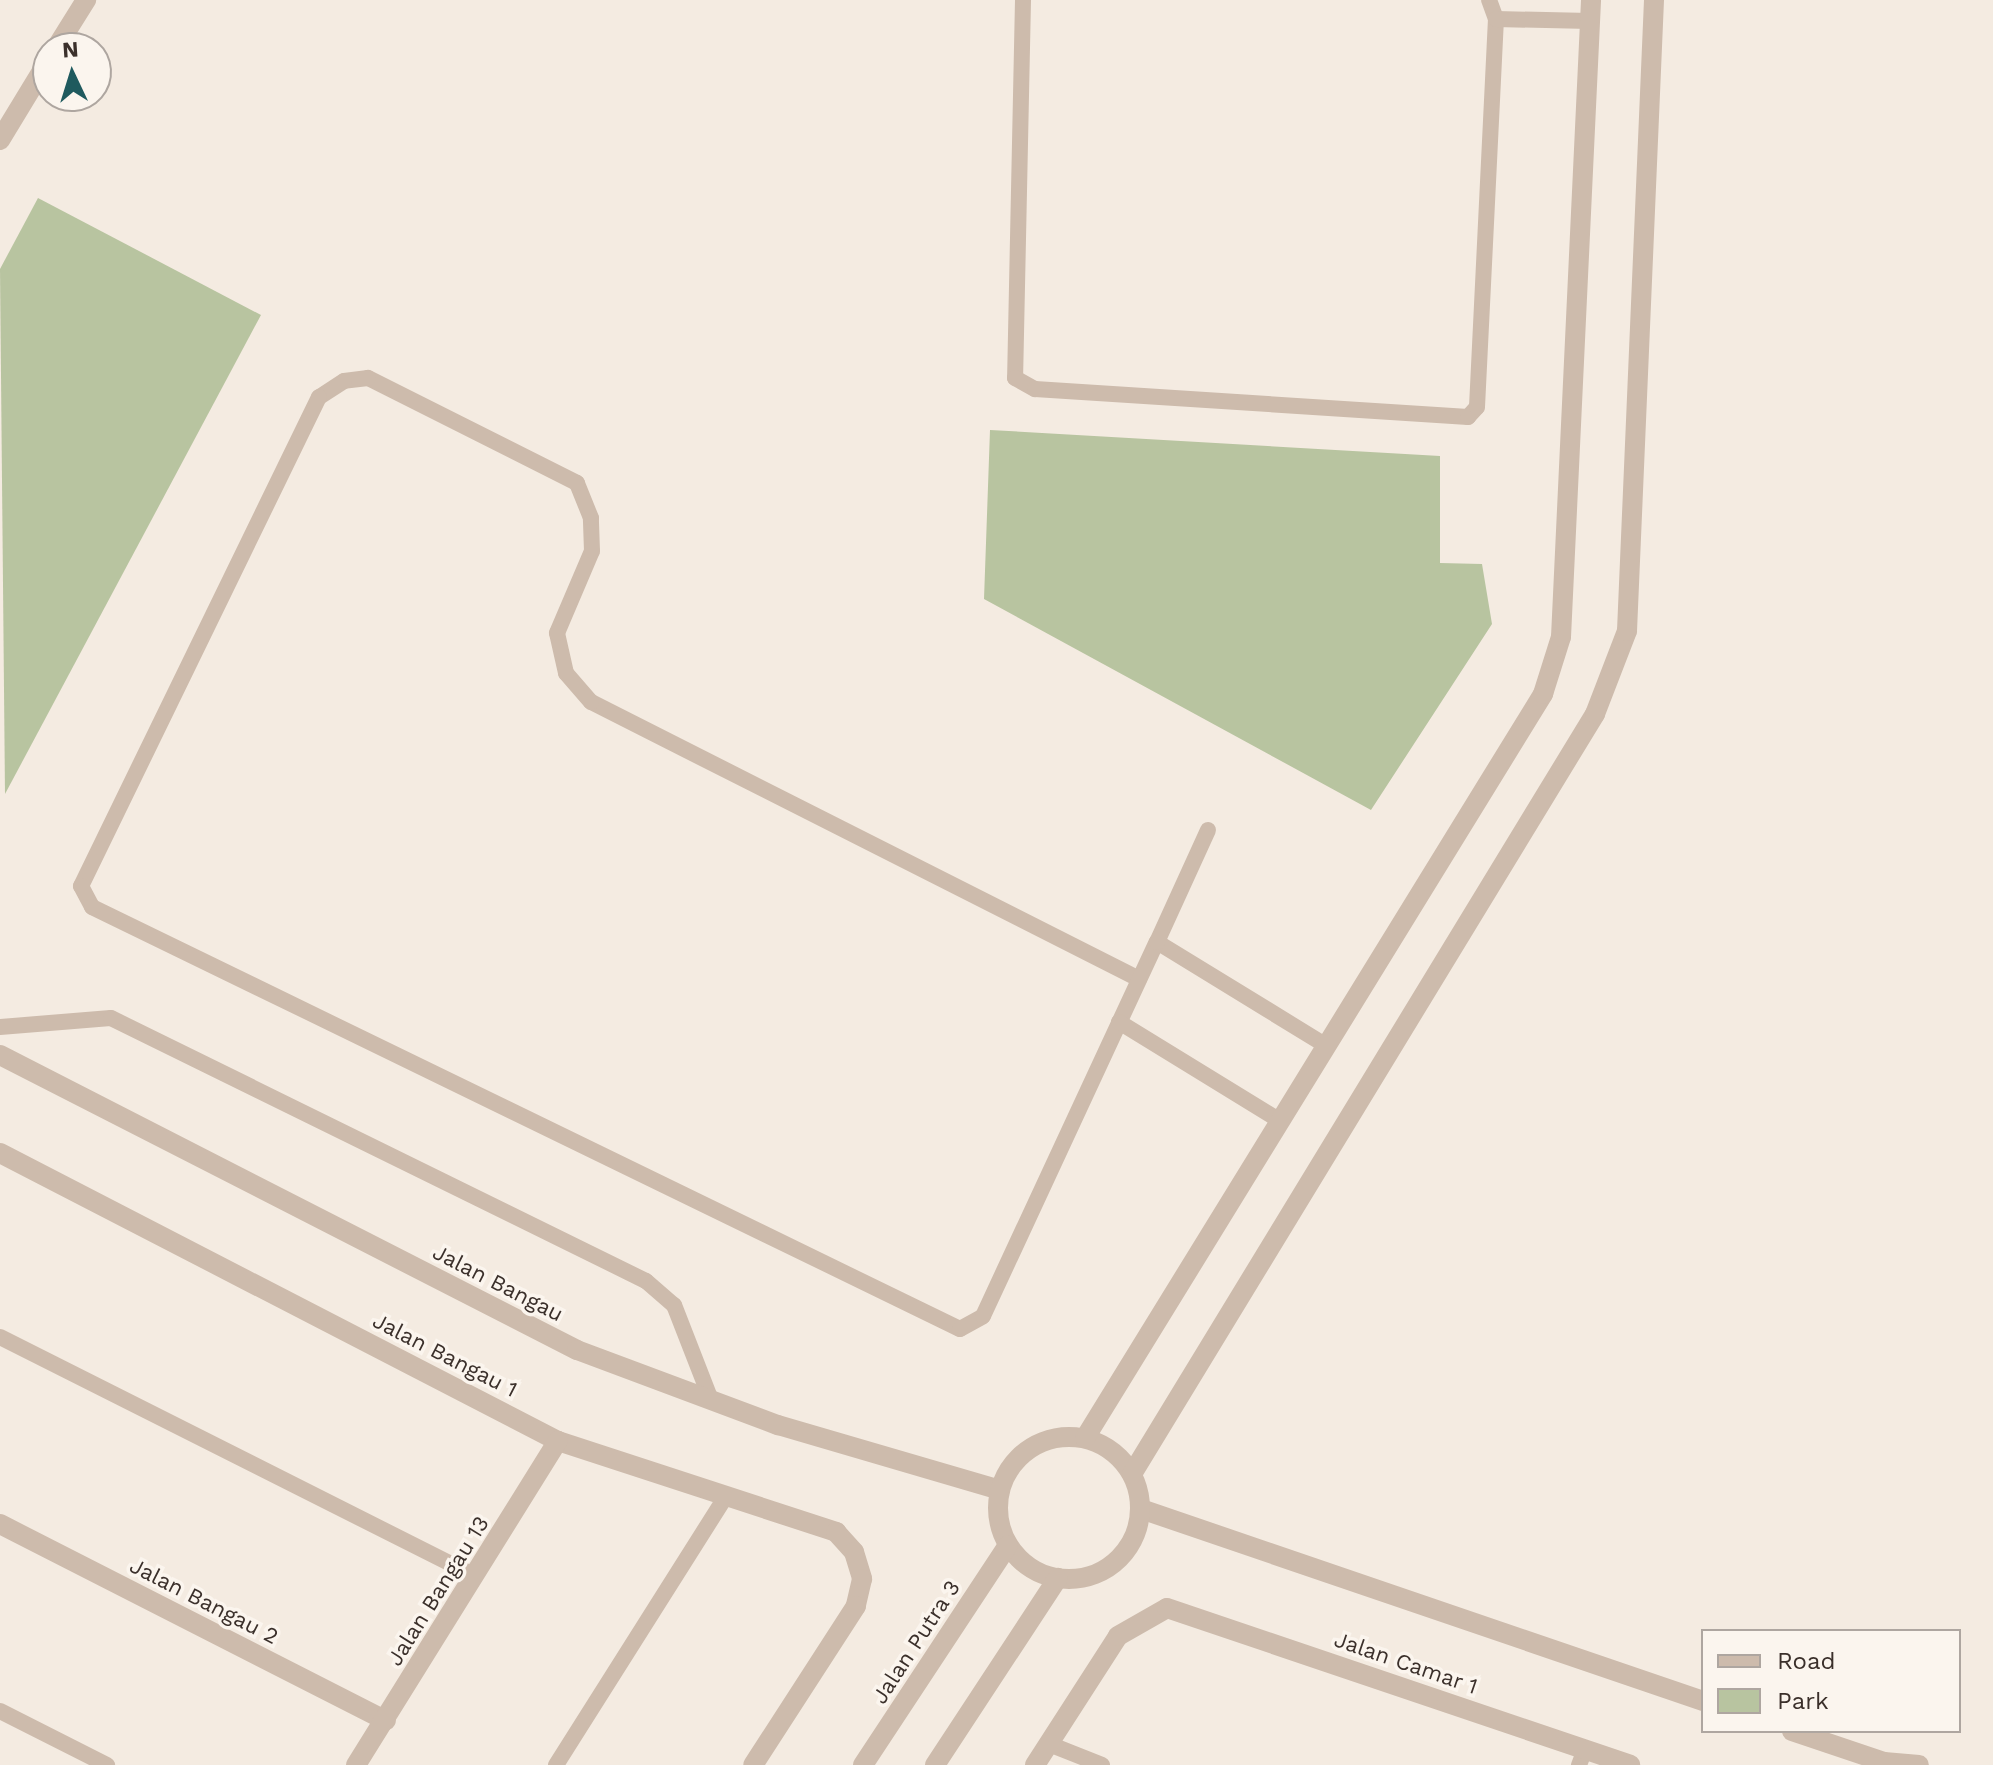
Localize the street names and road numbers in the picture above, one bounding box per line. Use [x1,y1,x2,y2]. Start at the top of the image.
street label: Jalan Bangau [428,1239,568,1327]
street label: Jalan Bangau 1 [368,1307,522,1403]
street label: Jalan Bangau 13 [381,1511,495,1671]
street label: Jalan Bangau 2 [125,1552,283,1650]
street label: Jalan Putra 3 [866,1575,966,1709]
street label: Jalan Camar 1 [1330,1626,1482,1700]

